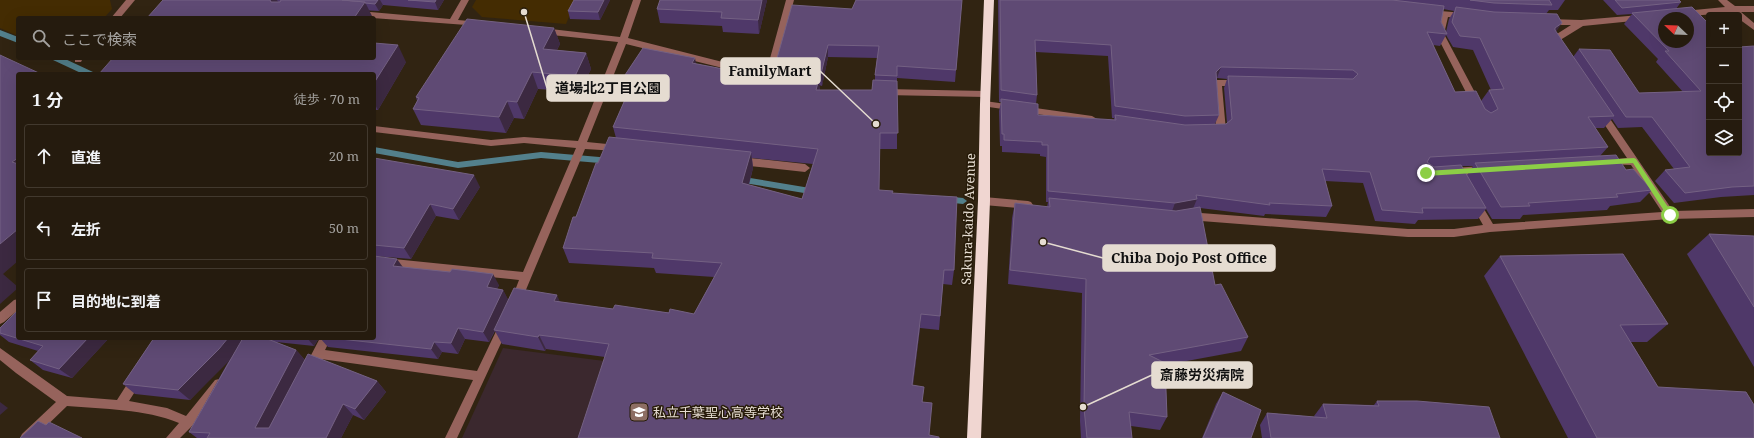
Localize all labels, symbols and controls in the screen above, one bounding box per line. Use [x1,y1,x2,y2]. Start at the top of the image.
north arrow [1658,12,1694,48]
map controls [1706,12,1742,156]
button: + [1706,12,1742,48]
search box [16,16,376,60]
icon: search [30,27,52,49]
text: ここで検索 [62,29,137,49]
button: − [1706,48,1742,84]
callout: FamilyMart [721,58,820,84]
text: FamilyMart [728,61,812,80]
callout: 道場北2丁目公園 [547,75,669,101]
text: 道場北2丁目公園 [555,78,661,97]
button: locate [1706,84,1742,120]
text: 1 分 [32,88,63,111]
text: 徒歩 · 70 m [294,90,360,108]
button: layers [1706,120,1742,156]
icon: ahead [33,145,55,167]
text: 直進 [71,147,101,167]
text: 20 m [329,147,359,165]
street label: Sakura-kaido Avenue [957,153,979,285]
route end [1417,164,1435,182]
route start [1661,206,1679,224]
icon: left [33,217,55,239]
text: 左折 [71,219,101,239]
text: 50 m [329,219,359,237]
callout: Chiba Dojo Post Office [1103,245,1275,271]
text: Chiba Dojo Post Office [1111,248,1267,267]
icon: arrive [33,289,55,311]
text: 目的地に到着 [71,291,161,311]
callout: 斎藤労災病院 [1152,362,1252,388]
text: 斎藤労災病院 [1160,365,1244,384]
school or university icon: 私立千葉聖心高等学校 [628,401,650,423]
place label: 私立千葉聖心高等学校 [653,403,783,421]

